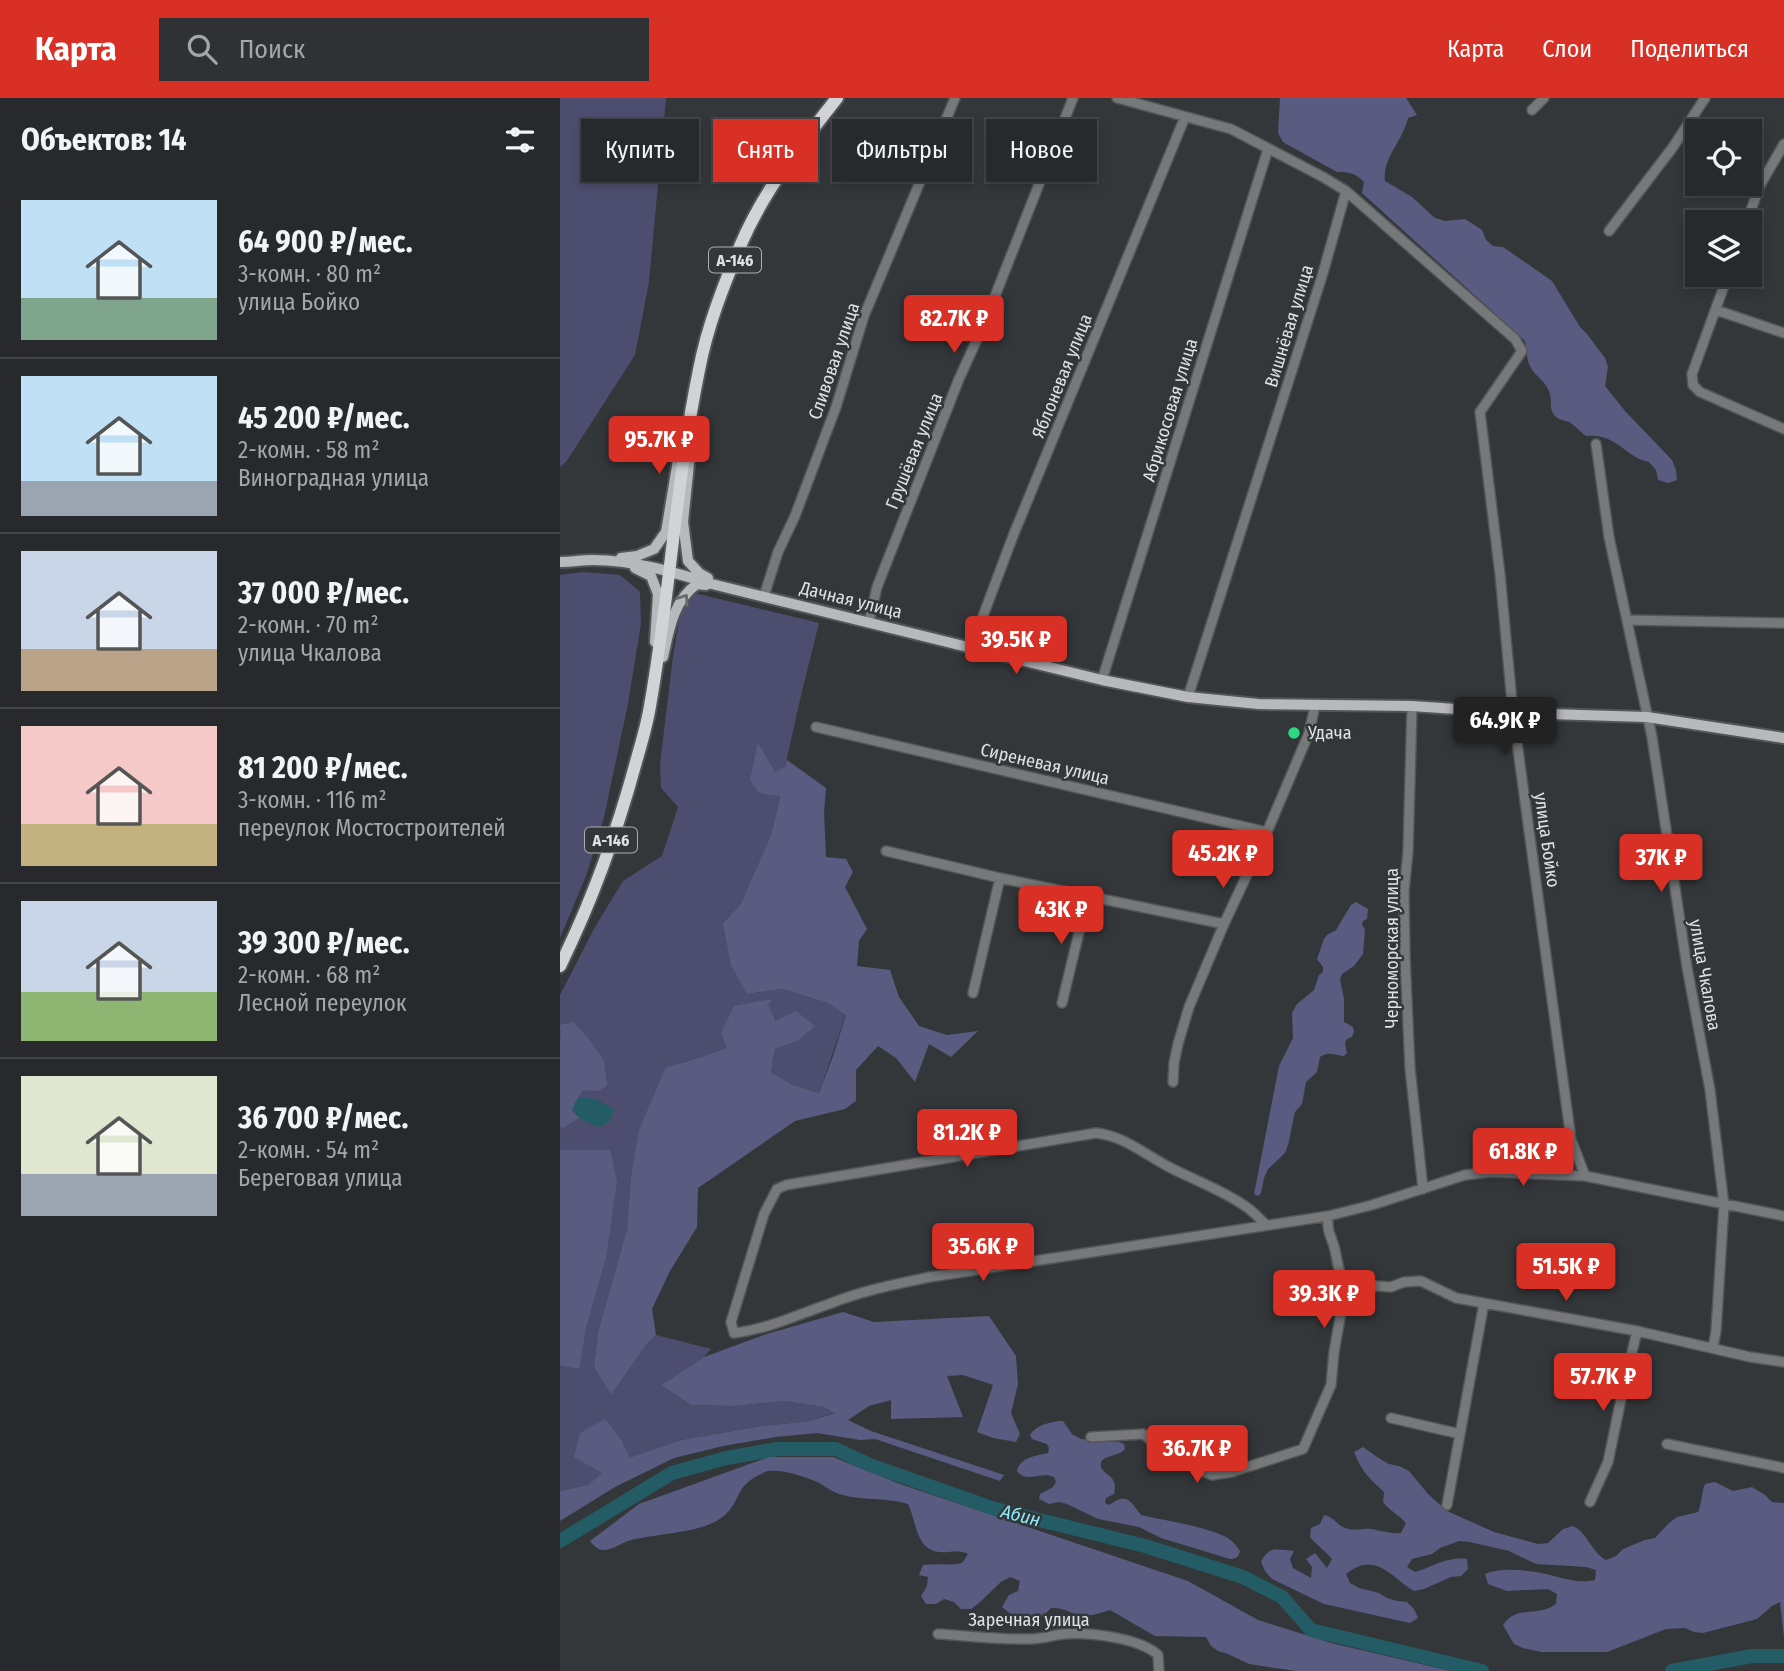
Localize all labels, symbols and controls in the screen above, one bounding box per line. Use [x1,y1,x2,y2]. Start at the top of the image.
search box [159,18,649,81]
text: Карта [35,29,117,69]
icon: search [183,30,221,68]
text: Поиск [239,34,305,65]
text: Карта [1447,35,1504,63]
text: Слои [1542,35,1592,63]
text: Поделиться [1630,35,1749,63]
chip: Купить [581,119,699,182]
chip: Снять [713,119,818,182]
chip: Фильтры [832,119,972,182]
chip: Новое [986,119,1097,182]
map controls [1685,119,1762,287]
button: locate [1685,119,1762,196]
icon: filters [501,121,539,159]
text: Объектов: 14 [21,122,187,158]
button: layers [1685,210,1762,287]
text: 64 900 ₽/мес. [238,224,413,260]
icon: home [77,228,161,312]
road number: А-146 [709,248,761,272]
text: 3-комн. · 80 m² [238,260,381,288]
street label: Вишнёвая улица [1260,262,1318,390]
text: улица Бойко [238,288,360,316]
pin: 82.7K ₽ [889,296,1019,355]
street label: Сливовая улица [804,299,864,422]
text: 82.7K ₽ [920,304,988,332]
street label: Яблоневая улица [1027,310,1097,441]
street label: Абрикосовая улица [1138,336,1202,484]
street label: Грушёвая улица [881,389,947,512]
text: 45 200 ₽/мес. [238,400,410,436]
icon: home [77,404,161,488]
pin: 95.7K ₽ [594,416,724,476]
text: 95.7K ₽ [625,425,693,453]
text: 2-комн. · 58 m² [238,436,379,464]
text: Виноградная улица [238,464,429,492]
text: 37 000 ₽/мес. [238,575,409,611]
street label: Дачная улица [797,576,904,623]
icon: home [77,579,161,663]
one-way arrow [676,594,688,606]
text: 2-комн. · 70 m² [238,611,378,639]
pin: 39.5K ₽ [951,616,1081,676]
text: 39.5K ₽ [981,625,1051,653]
text: улица Чкалова [238,639,382,667]
pin: 64.9K ₽ [1440,698,1570,757]
text: 64.9K ₽ [1469,706,1541,734]
place label: Удача [1307,722,1352,744]
marker: Удача [1286,725,1302,741]
street label: Сиреневая улица [978,738,1112,790]
text: 81 200 ₽/мес. [238,750,408,786]
icon: home [77,754,161,838]
text: 3-комн. · 116 m² [238,786,387,814]
street label: улица Бойко [1529,791,1565,889]
text: переулок Мостостроителей [238,814,506,842]
road number: А-146 [585,828,637,852]
pin: 45.2K ₽ [1158,830,1288,890]
pin: 37K ₽ [1612,834,1710,894]
text: 45.2K ₽ [1188,839,1258,867]
text: 37K ₽ [1635,843,1687,871]
street label: Черноморская улица [1381,868,1403,1028]
pin: 43K ₽ [1012,886,1110,946]
text: 43K ₽ [1034,895,1088,923]
street label: улица Чкалова [1684,918,1726,1033]
text: 39 300 ₽/мес. [238,925,410,961]
icon: home [77,929,161,1013]
text: 2-комн. · 68 m² [238,961,380,989]
text: Лесной переулок [238,989,407,1017]
text: 36 700 ₽/мес. [238,1100,408,1136]
icon: home [77,1104,161,1188]
pin: 81.2K ₽ [902,1110,1032,1169]
text: 81.2K ₽ [933,1118,1001,1146]
pin: 61.8K ₽ [1458,1128,1588,1188]
text: 2-комн. · 54 m² [238,1136,379,1164]
text: 61.8K ₽ [1489,1137,1557,1165]
text: Береговая улица [238,1164,403,1192]
pin: 35.6K ₽ [918,1224,1048,1283]
text: 35.6K ₽ [948,1232,1018,1260]
pin: 51.5K ₽ [1501,1244,1631,1303]
text: 51.5K ₽ [1532,1252,1600,1280]
pin: 39.3K ₽ [1259,1270,1389,1330]
text: 39.3K ₽ [1289,1279,1359,1307]
pin: 57.7K ₽ [1538,1354,1668,1413]
text: 57.7K ₽ [1570,1362,1636,1390]
pin: 36.7K ₽ [1132,1426,1262,1485]
text: 36.7K ₽ [1163,1434,1231,1462]
water label: Абин [998,1499,1043,1531]
street label: Заречная улица [968,1609,1090,1631]

